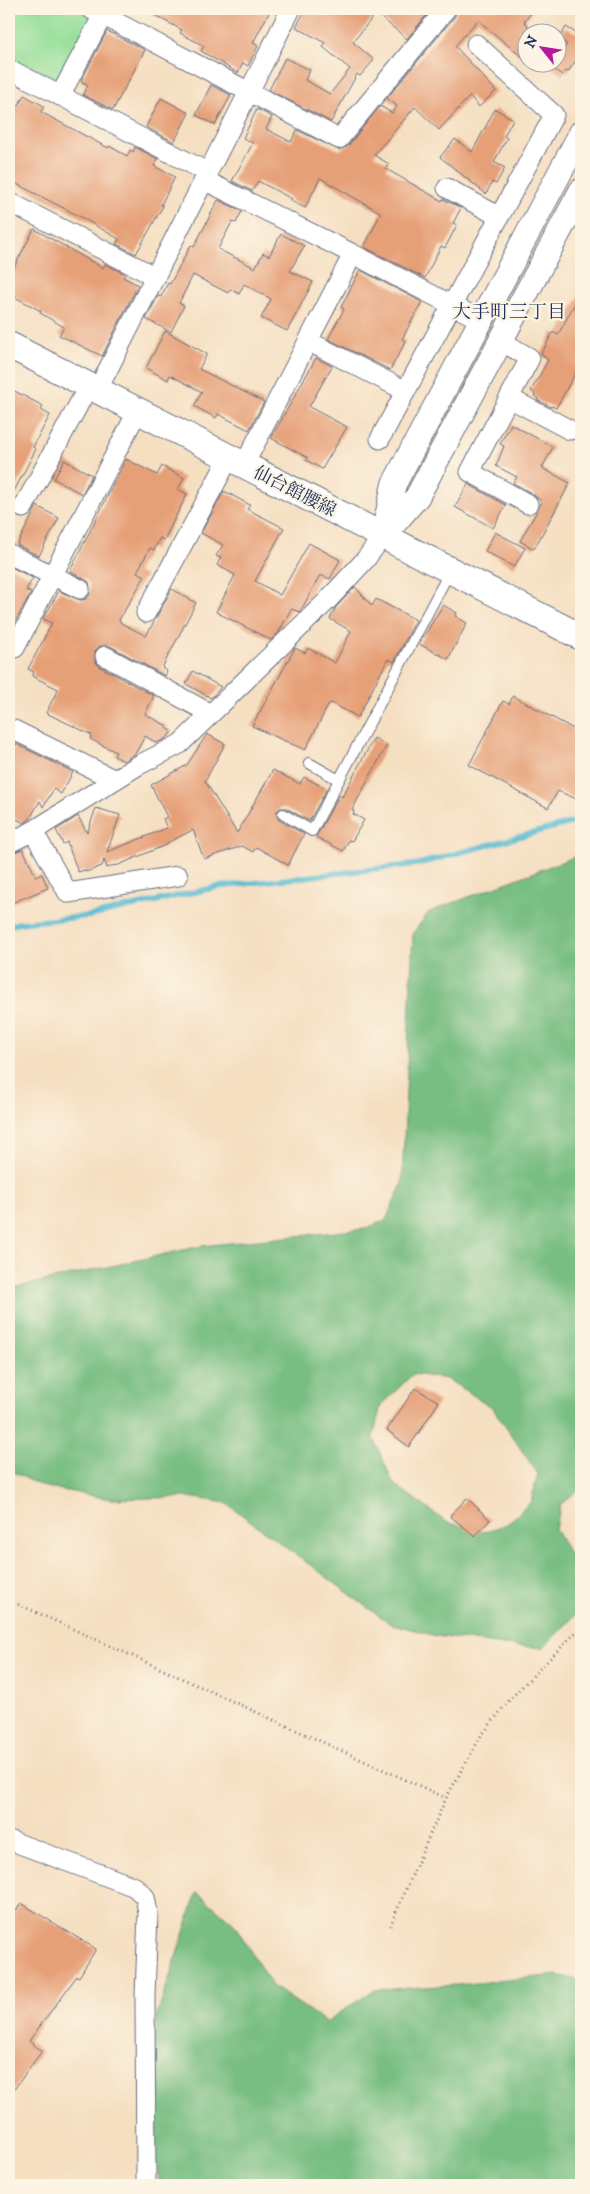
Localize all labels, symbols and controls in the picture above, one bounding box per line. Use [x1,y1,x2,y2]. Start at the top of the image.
north arrow [518,22,568,72]
text: N [521,32,543,51]
district label: 大手町三丁目 [452,301,566,324]
street label: 仙台館腰線 [249,462,340,522]

